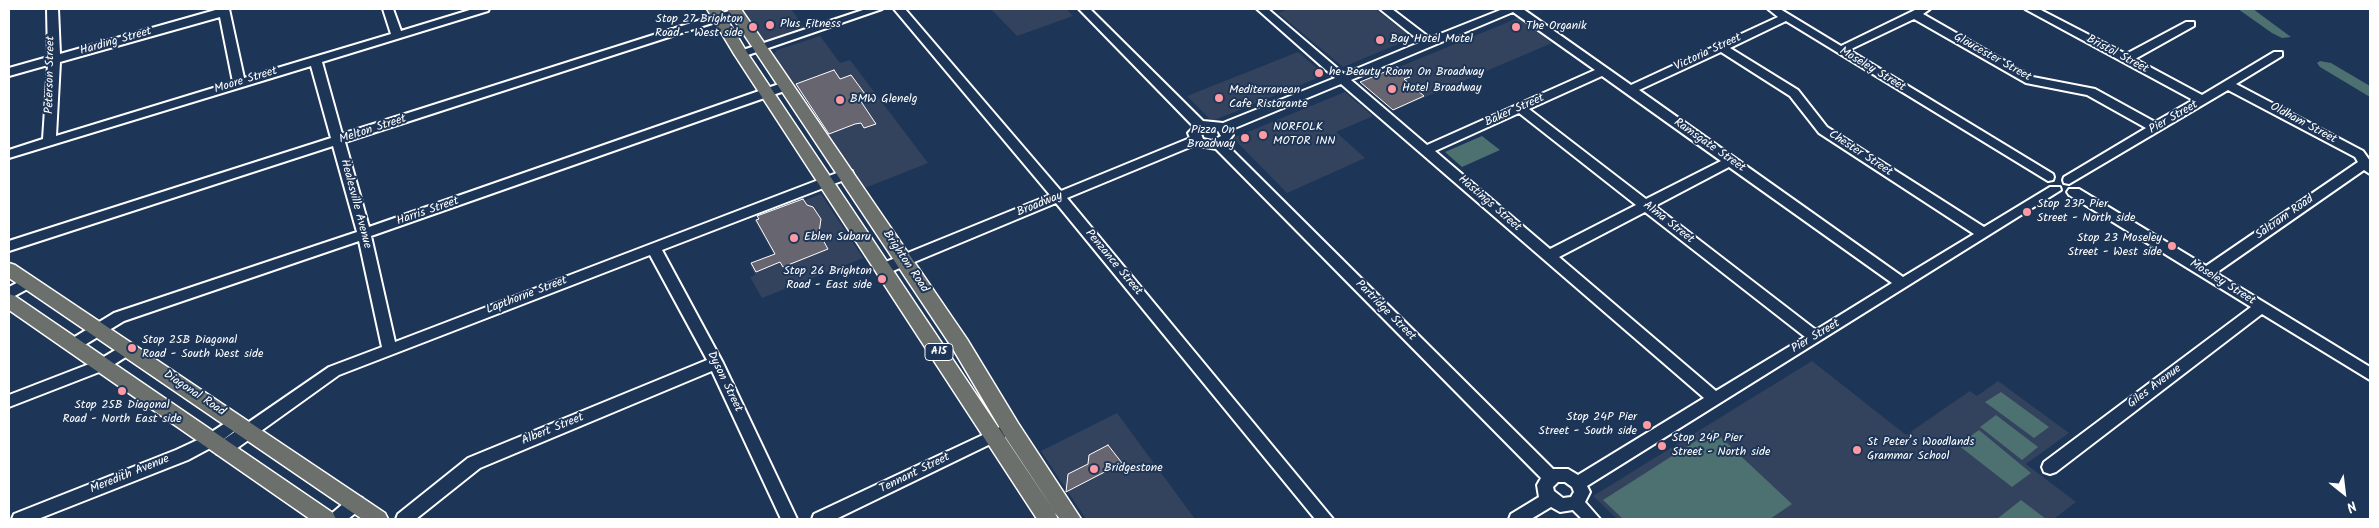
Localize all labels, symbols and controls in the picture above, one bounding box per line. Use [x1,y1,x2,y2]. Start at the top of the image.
place label: Stop 27 Brighton Road - West side [655,13,743,41]
place label: Plus Fitness [780,18,841,32]
marker: Plus Fitness [764,19,776,31]
place label: The Organik [1526,20,1587,34]
marker: Stop 27 Brighton Road - West side [747,21,759,33]
marker: The Organik [1510,21,1522,33]
street label: Harding Street [79,25,153,59]
street label: Victoria Street [1672,31,1744,75]
street label: Gloucester Street [1951,31,2033,85]
place label: Bay Hotel Motel [1390,33,1473,47]
street label: Bristol Street [2084,33,2150,77]
marker: Bay Hotel Motel [1374,34,1386,46]
street label: Peterson Street [43,36,59,114]
street label: Moseley Street [1836,45,1908,95]
street label: Moore Street [213,65,279,97]
place label: he Beauty Room On Broadway [1329,66,1484,80]
marker: he Beauty Room On Broadway [1313,67,1325,79]
place label: Hotel Broadway [1402,82,1481,96]
marker: Hotel Broadway [1386,83,1398,95]
place label: Mediterranean Cafe Ristorante [1229,84,1308,112]
marker: Mediterranean Cafe Ristorante [1213,92,1225,104]
street label: Baker Street [1483,92,1547,130]
place label: BMW Glenelg [850,93,917,107]
marker: BMW Glenelg [834,94,846,106]
street label: Pier Street [2147,98,2201,138]
street label: Oldham Street [2267,100,2339,148]
street label: Melton Street [338,112,408,148]
street label: Ramsgate Street [1671,116,1747,176]
place label: NORFOLK MOTOR INN [1273,121,1335,149]
place label: Pizza On Broadway [1187,124,1235,152]
street label: Chester Street [1825,128,1895,180]
marker: NORFOLK MOTOR INN [1257,129,1269,141]
marker: Pizza On Broadway [1239,132,1251,144]
street label: Healesville Avenue [336,158,374,250]
street label: Hastings Street [1455,173,1523,235]
street label: Broadway [1015,189,1065,221]
street label: Saltram Road [2253,193,2317,243]
street label: Harris Street [395,195,461,229]
place label: Stop 23P Pier Street - North side [2037,198,2135,226]
street label: Alma Street [1640,199,1696,247]
marker: Stop 23P Pier Street - North side [2021,206,2033,218]
street label: Penzance Street [1081,227,1145,299]
street label: Brighton Road [879,228,931,296]
place label: Eblen Subaru [804,231,871,245]
marker: Eblen Subaru [788,232,800,244]
place label: Stop 23 Moseley Street - West side [2068,232,2162,260]
marker: Stop 23 Moseley Street - West side [2166,240,2178,252]
street label: Moseley Street [2187,257,2257,309]
place label: Stop 26 Brighton Road - East side [783,265,872,293]
marker: Stop 26 Brighton Road - East side [876,273,888,285]
street label: Lapthorne Street [485,274,569,318]
street label: Partridge Street [1352,278,1418,344]
street label: Pier Street [1789,317,1843,357]
place label: Stop 25B Diagonal Road - South West side [142,334,263,362]
marker: Stop 25B Diagonal Road - South West side [126,342,138,354]
road number: A15 [925,344,953,361]
street label: Dyson Street [703,349,745,415]
street label: Giles Avenue [2125,362,2185,412]
street label: Diagonal Road [160,368,228,420]
marker: Stop 25B Diagonal Road - North East side [116,385,128,397]
place label: Stop 25B Diagonal Road - North East side [62,399,182,427]
street label: Albert Street [520,411,586,449]
place label: Stop 24P Pier Street - South side [1539,411,1637,439]
marker: Stop 24P Pier Street - South side [1641,419,1653,431]
place label: Stop 24P Pier Street - North side [1672,432,1770,460]
place label: St Peter’s Woodlands Grammar School [1867,436,1974,464]
marker: Stop 24P Pier Street - North side [1656,440,1668,452]
marker: St Peter’s Woodlands Grammar School [1851,444,1863,456]
street label: Tennant Street [877,451,953,497]
street label: Meredith Avenue [88,453,172,497]
place label: Bridgestone [1104,462,1163,476]
marker: Bridgestone [1088,463,1100,475]
north arrow [2319,468,2369,518]
text: N [2342,494,2360,518]

